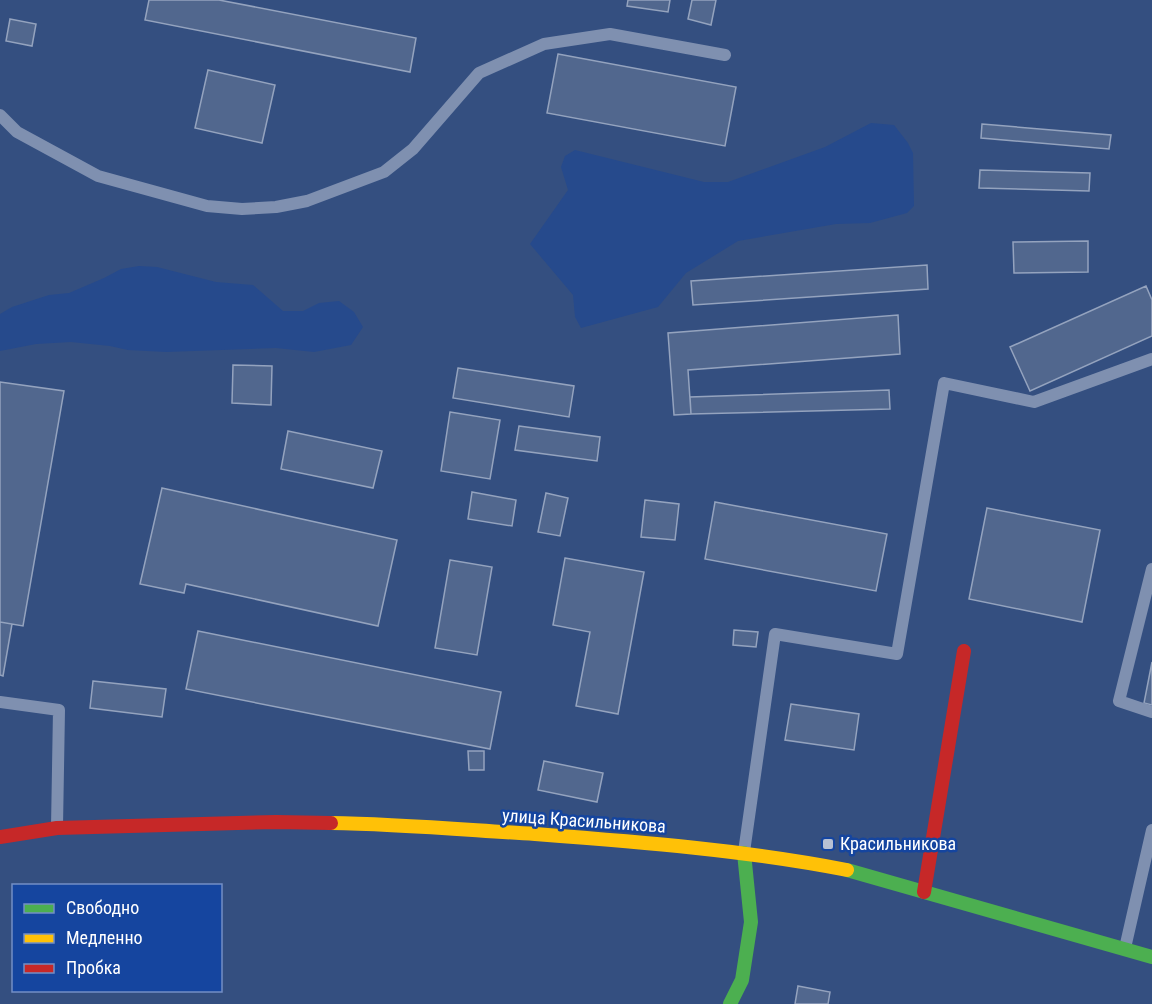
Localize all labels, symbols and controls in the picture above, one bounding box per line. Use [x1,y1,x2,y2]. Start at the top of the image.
street label: улица Красильникова [502,804,666,837]
place label: Красильникова [840,833,956,854]
marker: Красильникова [821,837,835,851]
legend [12,884,222,992]
text: Свободно [66,897,139,918]
text: Медленно [66,927,143,948]
text: Пробка [66,957,121,978]

